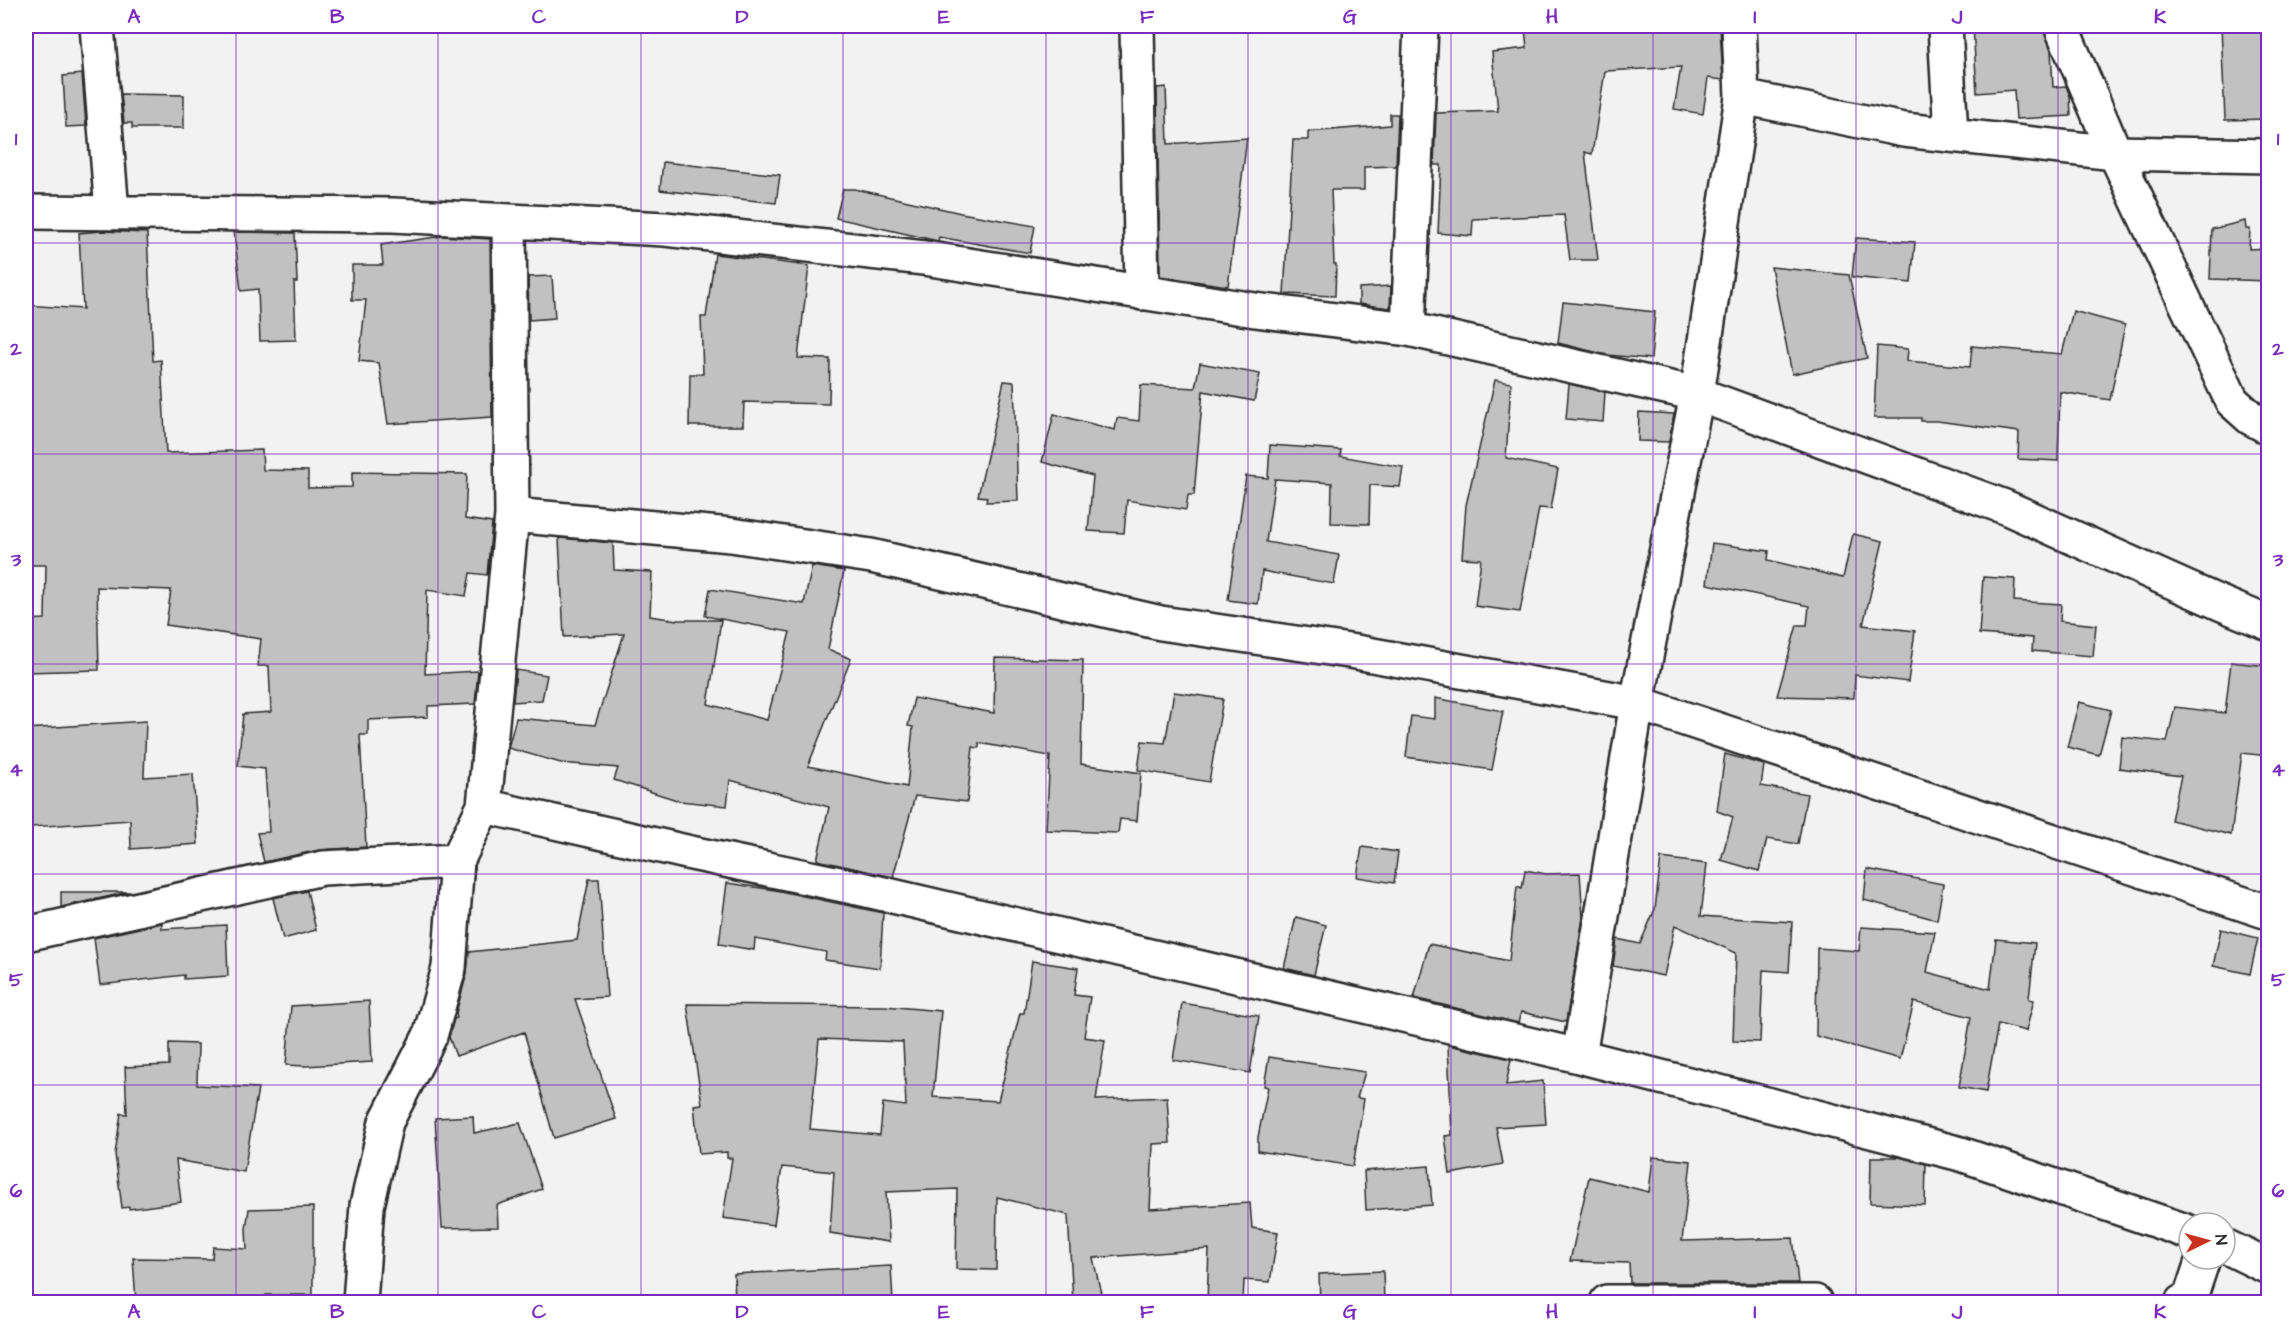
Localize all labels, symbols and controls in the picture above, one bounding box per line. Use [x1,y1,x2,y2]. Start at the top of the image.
text: A [128,3,141,31]
text: B [330,3,345,31]
text: C [532,3,547,31]
text: D [736,3,749,31]
text: E [938,3,950,31]
text: F [1140,3,1155,31]
text: G [1343,3,1357,31]
text: H [1546,3,1558,31]
text: I [1753,3,1757,31]
text: J [1951,3,1963,31]
text: K [2154,3,2167,31]
text: 1 [15,125,18,153]
text: 1 [2277,125,2280,153]
text: 2 [9,335,22,363]
text: 2 [2271,335,2284,363]
text: 3 [10,546,22,574]
text: 3 [2272,546,2284,574]
text: 4 [9,756,23,784]
text: 4 [2271,756,2285,784]
text: 5 [9,966,24,994]
text: 5 [2271,966,2286,994]
text: 6 [10,1177,23,1205]
text: 6 [2272,1177,2285,1205]
north arrow [2177,1211,2237,1271]
text: N [2210,1234,2232,1246]
text: A [128,1298,141,1326]
text: B [330,1298,345,1326]
text: C [532,1298,547,1326]
text: D [736,1298,749,1326]
text: E [938,1298,950,1326]
text: F [1140,1298,1155,1326]
text: G [1343,1298,1357,1326]
text: H [1546,1298,1558,1326]
text: I [1753,1298,1757,1326]
text: J [1951,1298,1963,1326]
text: K [2154,1298,2167,1326]

